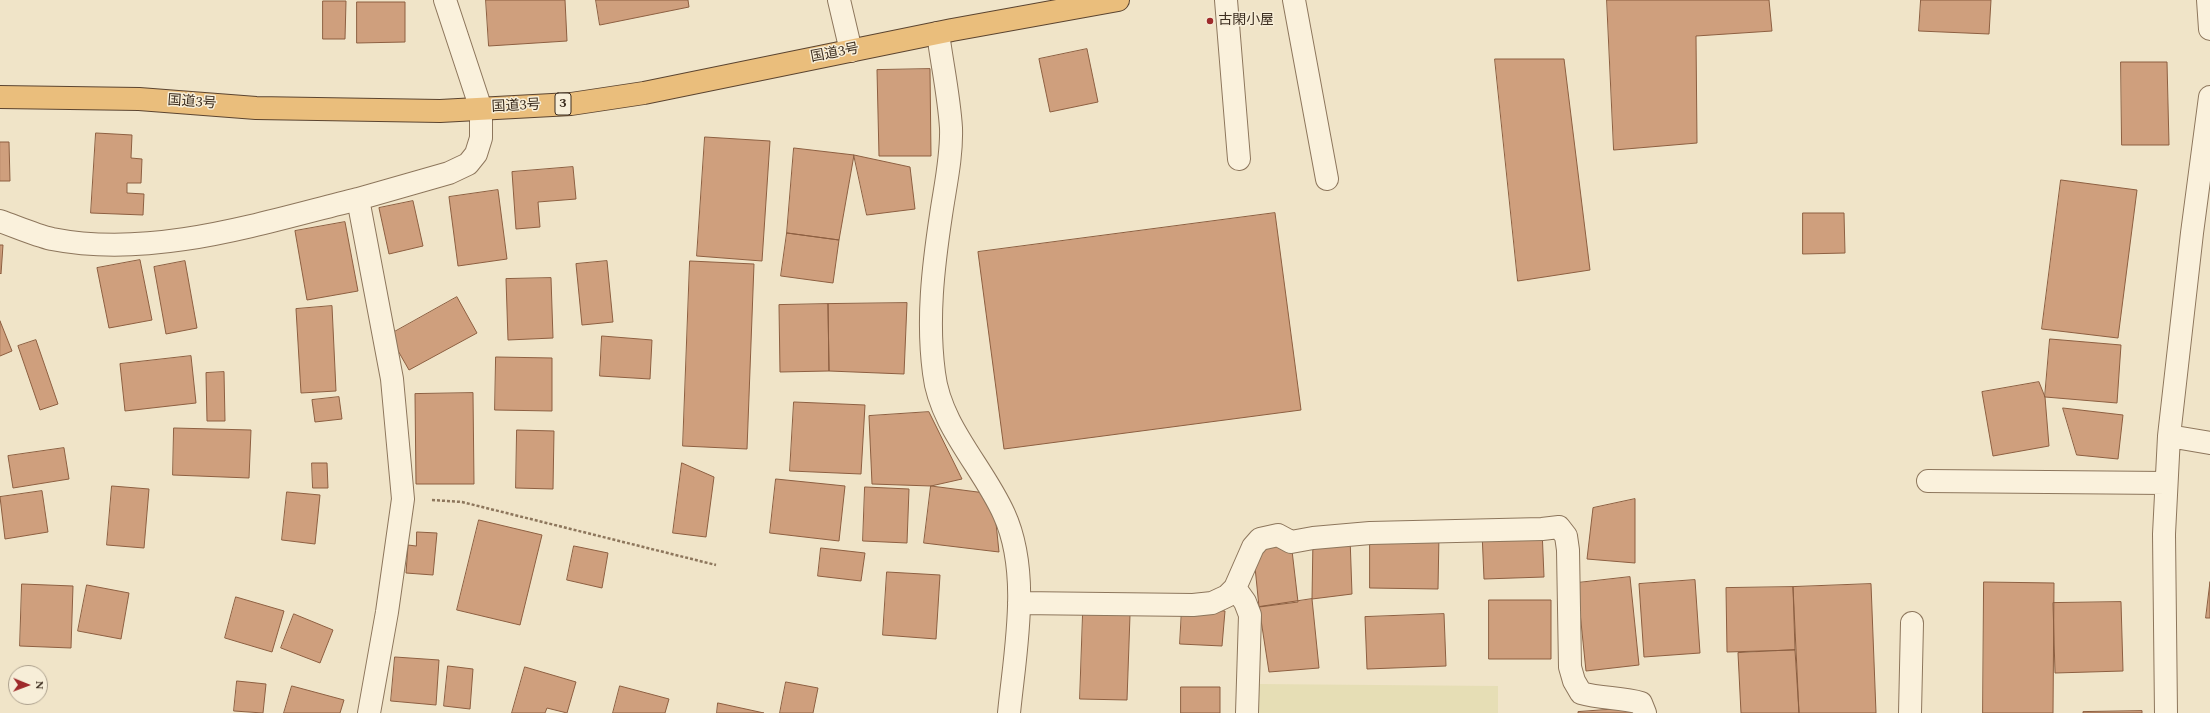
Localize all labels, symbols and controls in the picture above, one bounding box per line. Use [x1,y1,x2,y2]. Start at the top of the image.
place label: 古閑小屋 [1218,13,1274,29]
marker: 古閑小屋 [1205,16,1215,26]
street label: 国道3号 [809,41,861,67]
street label: 国道3号 [167,93,217,113]
road number: 3 [555,93,571,115]
street label: 国道3号 [491,97,541,117]
north arrow [8,665,48,705]
text: N [31,681,48,690]

